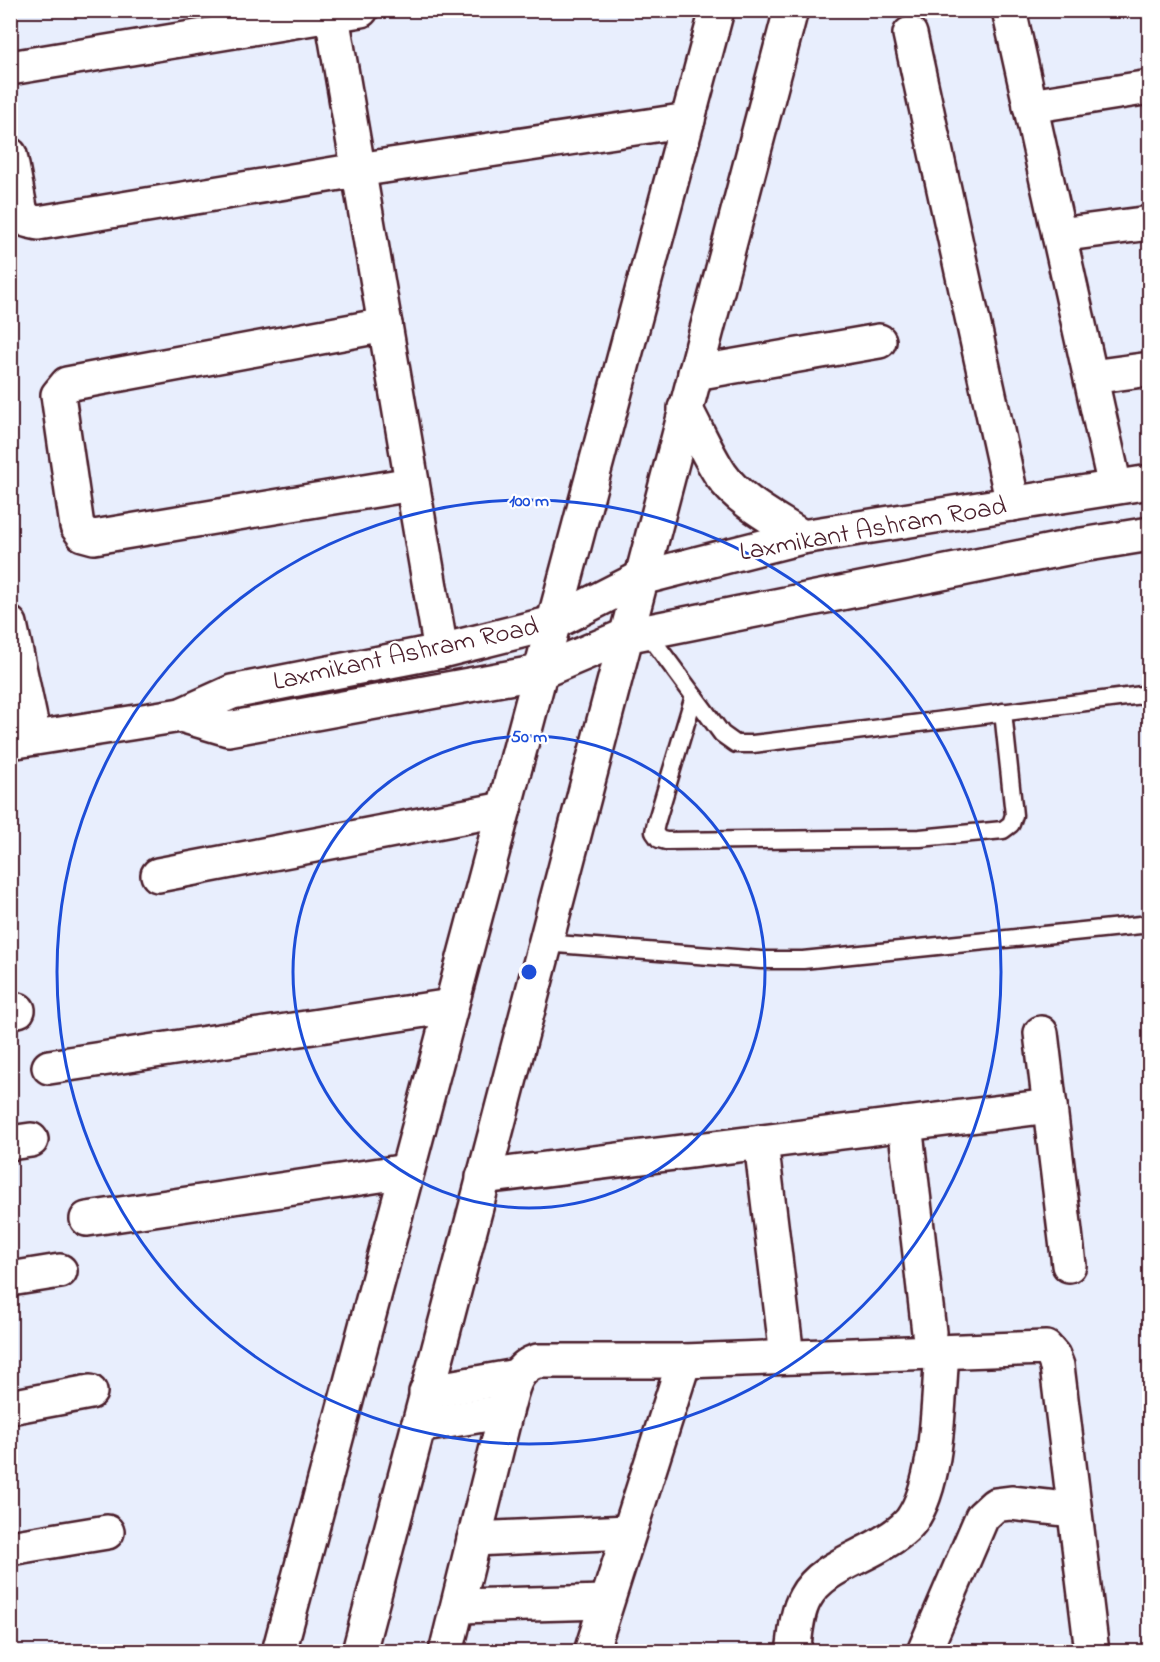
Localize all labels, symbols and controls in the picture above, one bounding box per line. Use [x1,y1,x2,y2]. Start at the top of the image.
street label: Laxmikant Ashram Road [736,487,1010,573]
text: 100 m [509,489,549,515]
street label: Laxmikant Ashram Road [270,608,542,702]
text: 50 m [511,725,547,751]
centre of rings [519,962,539,982]

